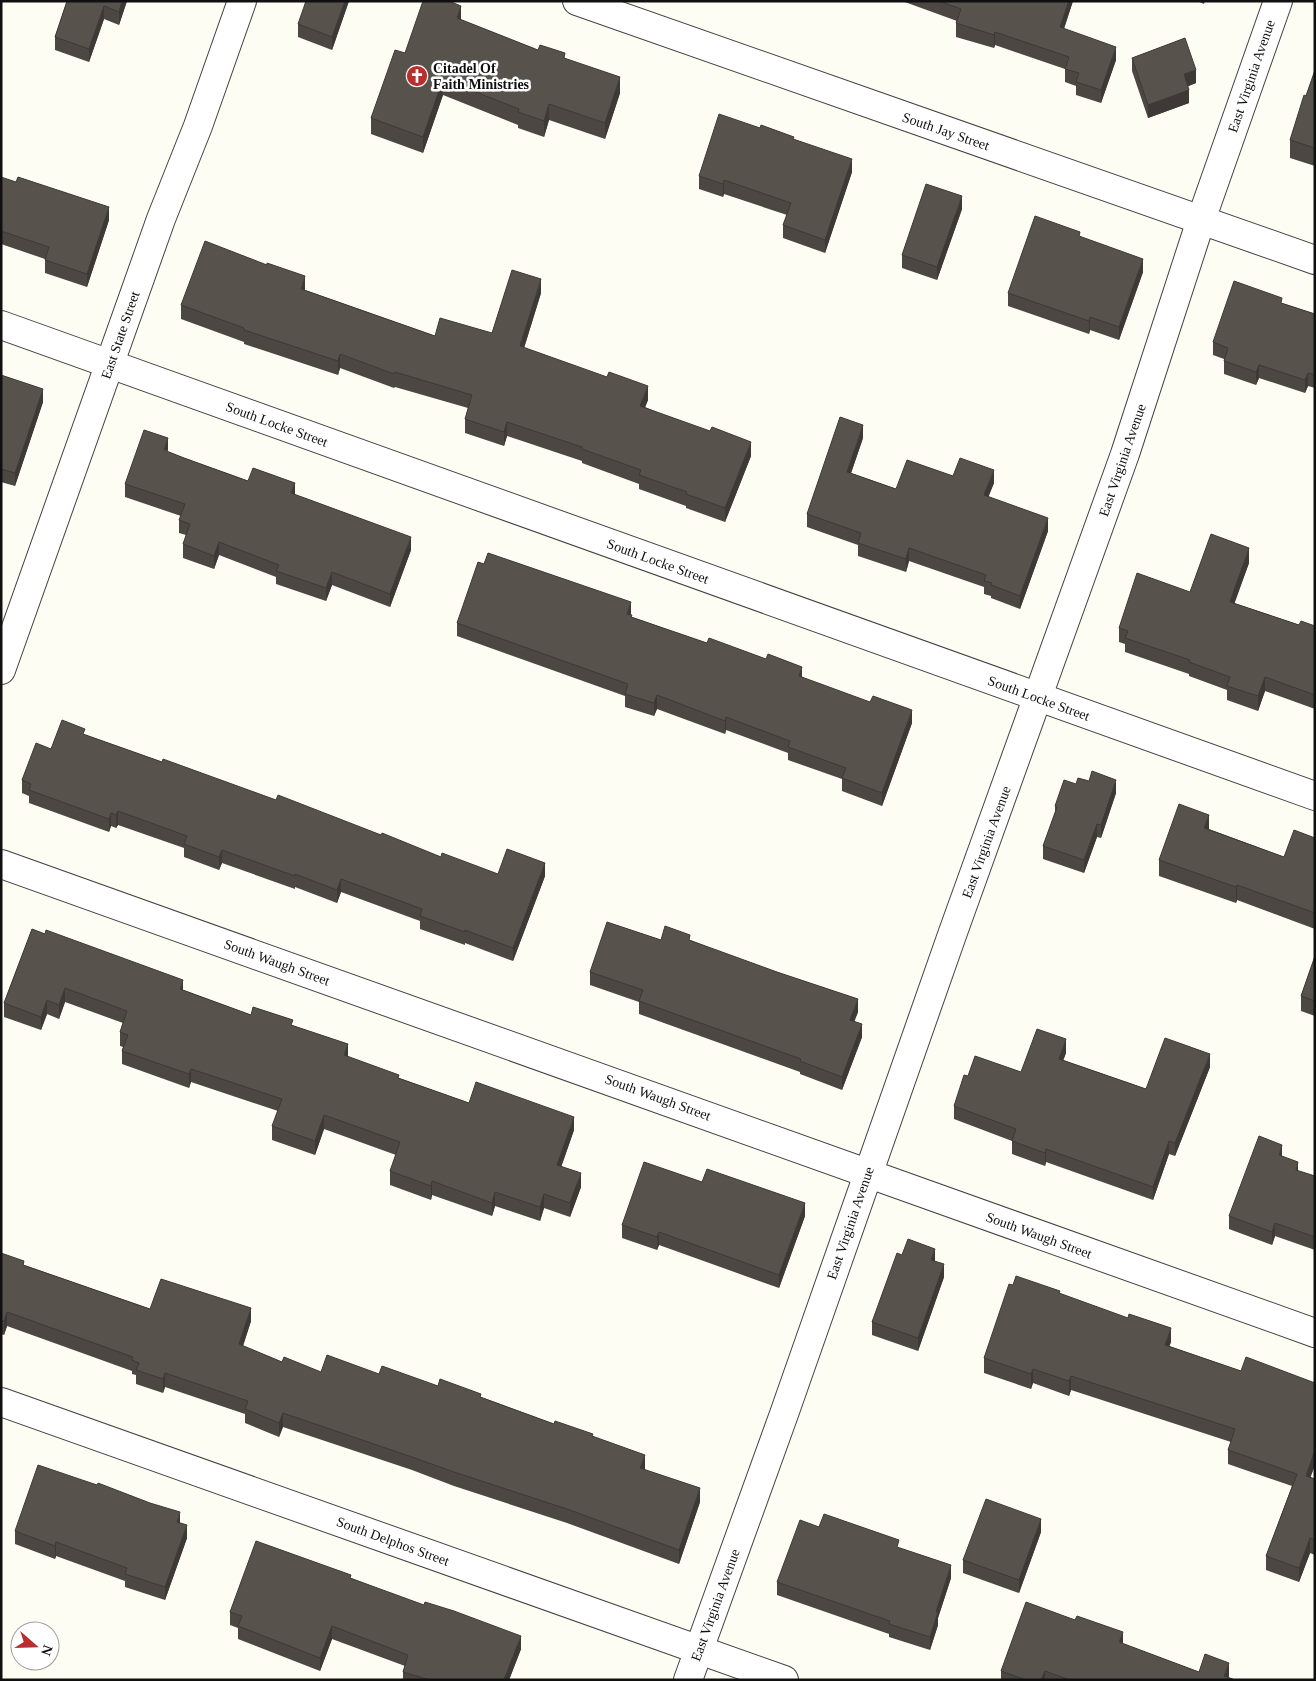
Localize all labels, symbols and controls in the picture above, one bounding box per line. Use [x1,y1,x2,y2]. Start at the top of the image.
street label: East Virginia Avenue [1225,18,1278,134]
place label: Citadel Of Faith Ministries [433,61,530,92]
church icon: Citadel Of Faith Ministries [405,64,429,88]
street label: South Jay Street [900,110,991,153]
street label: East State Street [98,289,143,381]
street label: South Locke Street [224,399,330,450]
street label: East Virginia Avenue [1096,402,1149,518]
street label: South Locke Street [605,536,711,587]
street label: South Locke Street [986,673,1092,724]
street label: East Virginia Avenue [959,784,1014,900]
street label: South Waugh Street [222,936,332,989]
street label: South Waugh Street [603,1071,713,1124]
street label: East Virginia Avenue [824,1165,877,1281]
street label: South Waugh Street [984,1209,1094,1262]
street label: South Delphos Street [334,1514,451,1569]
street label: East Virginia Avenue [688,1547,743,1663]
north arrow [10,1621,60,1671]
text: N [38,1643,56,1658]

